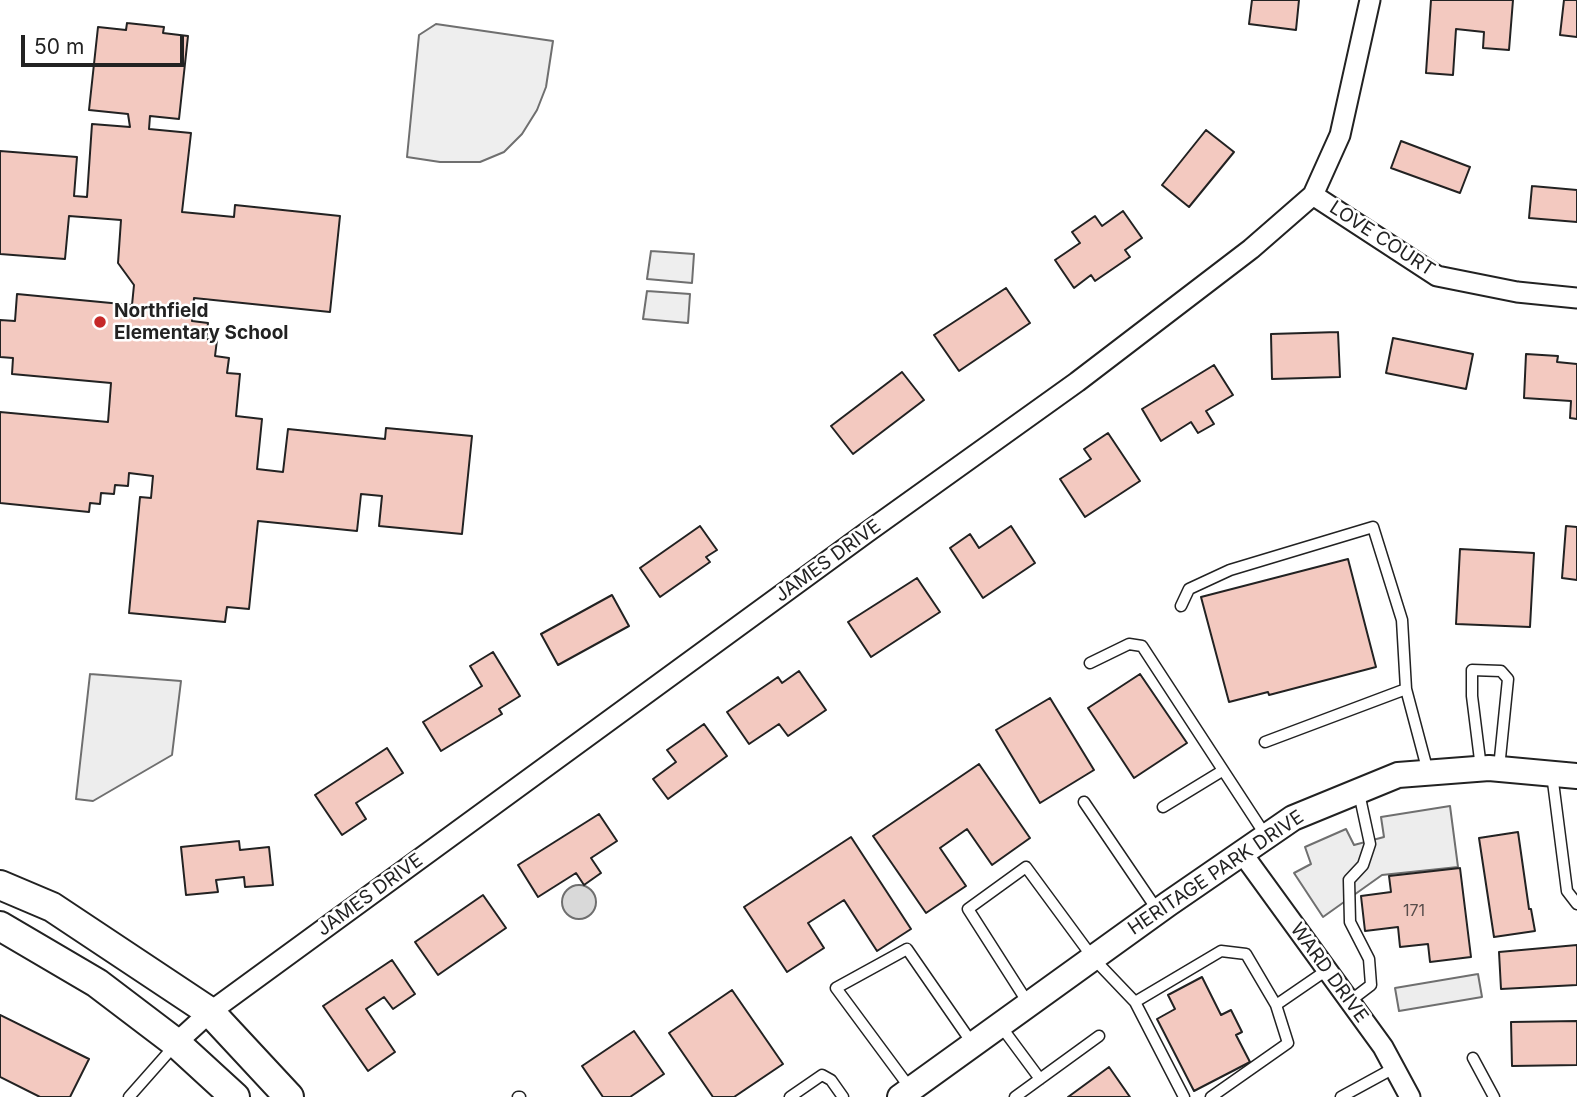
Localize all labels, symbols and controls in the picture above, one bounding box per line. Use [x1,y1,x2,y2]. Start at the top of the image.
scale bar [24,21,187,65]
text: 50 m [34,34,84,59]
street label: LOVE COURT [1325,196,1439,282]
place label: Northfield Elementary School [114,300,288,344]
marker: Northfield Elementary School [92,314,108,330]
street label: JAMES DRIVE [771,515,885,607]
street label: HERITAGE PARK DRIVE [1124,806,1308,940]
street label: JAMES DRIVE [313,849,427,941]
house number: 171 [1403,901,1425,921]
street label: WARD DRIVE [1285,919,1373,1027]

